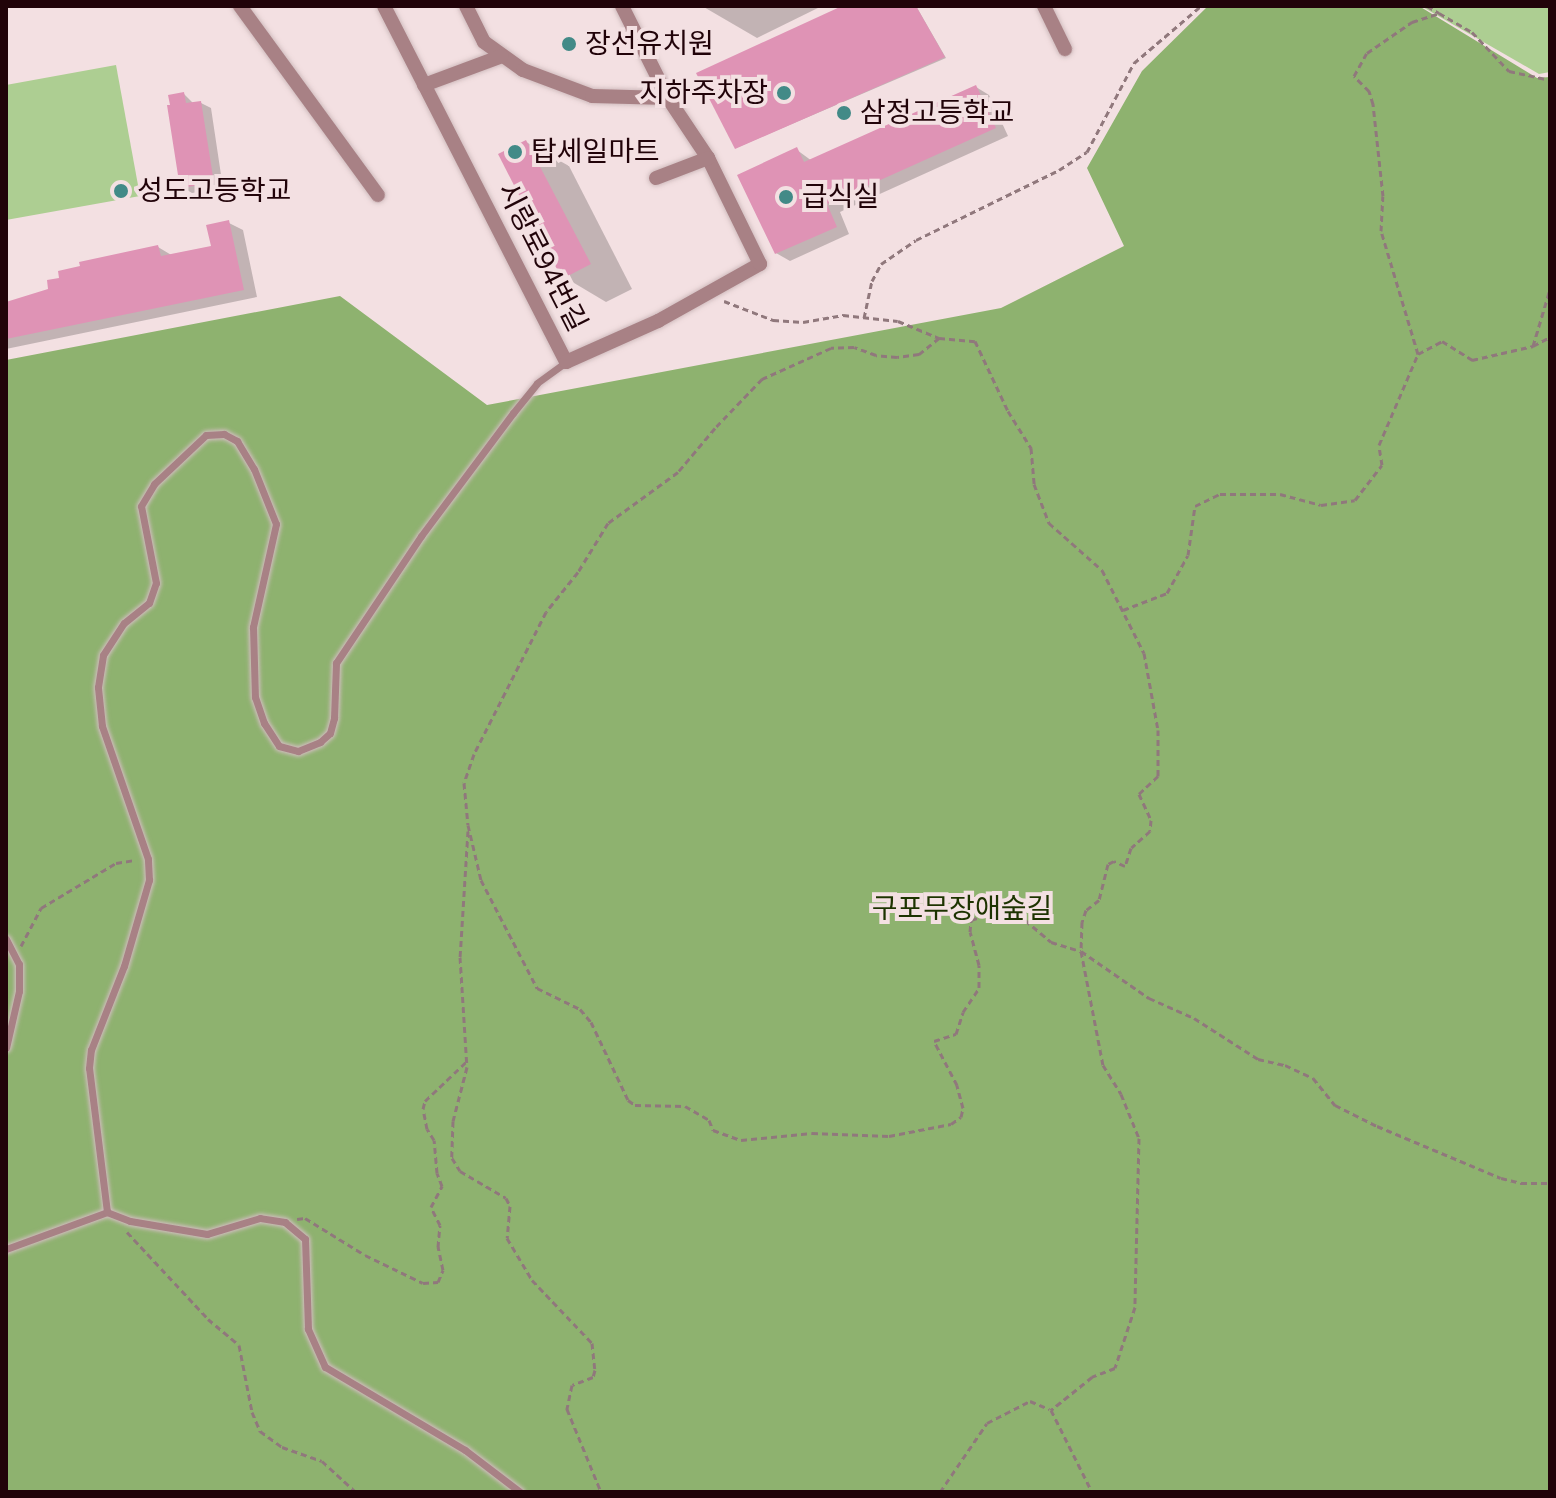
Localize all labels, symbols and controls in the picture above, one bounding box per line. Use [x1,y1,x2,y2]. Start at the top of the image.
place label: 장선유치원 [585,27,714,61]
marker: 장선유치원 [560,35,578,53]
place label: 지하주차장 [639,76,768,110]
marker: 지하주차장 [775,84,793,102]
place label: 삼정고등학교 [860,96,1015,130]
marker: 삼정고등학교 [835,104,853,122]
place label: 탑세일마트 [531,135,660,169]
marker: 탑세일마트 [506,143,524,161]
place label: 성도고등학교 [137,174,292,208]
street label: 시랑로94번길 [490,177,594,337]
place label: 급식실 [802,180,879,214]
marker: 성도고등학교 [112,182,130,200]
marker: 급식실 [777,188,795,206]
park label: 구포무장애숲길 [872,892,1052,926]

